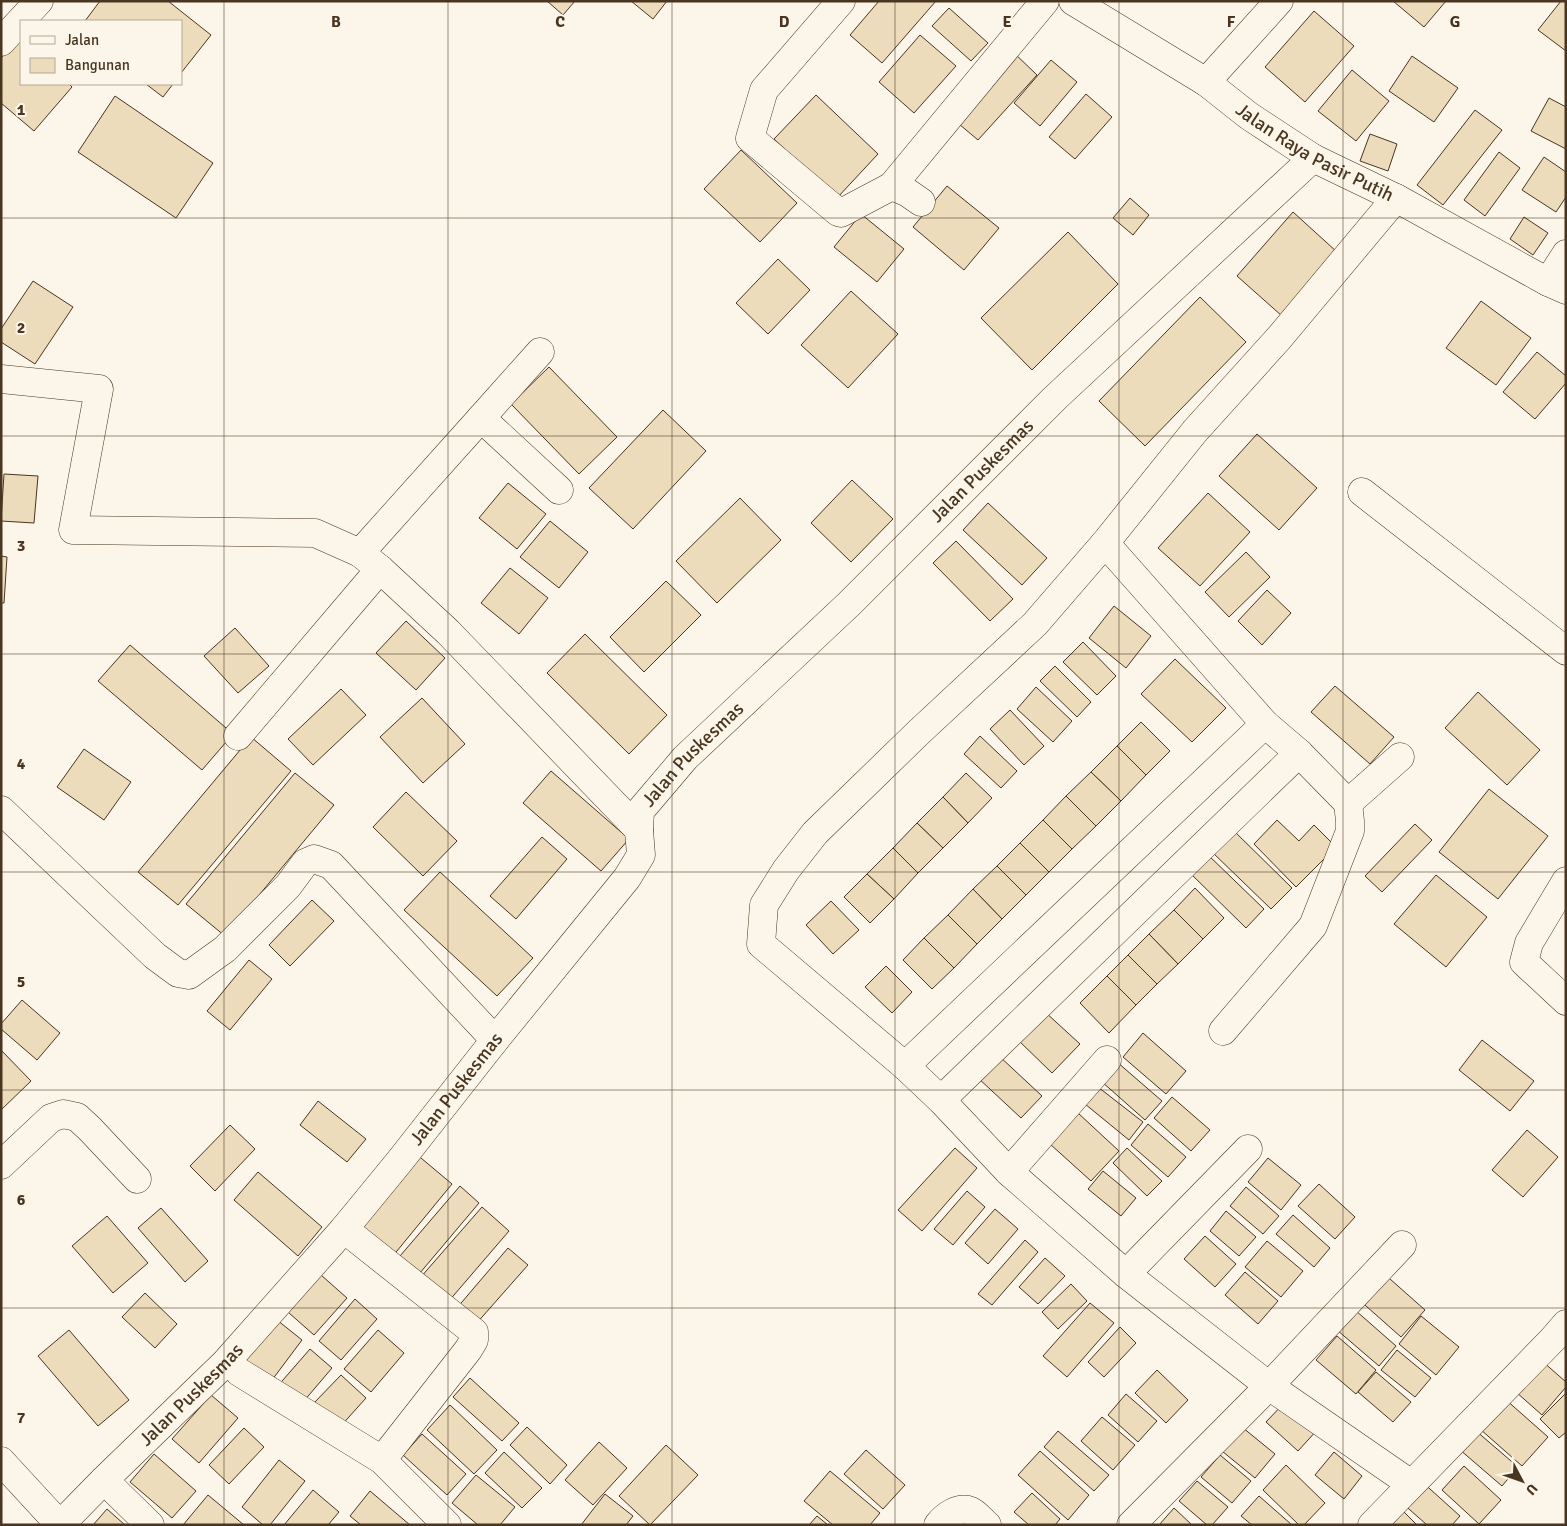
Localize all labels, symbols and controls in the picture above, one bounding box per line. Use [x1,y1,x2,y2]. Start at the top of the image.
text: B [331,12,341,32]
text: C [555,12,565,32]
text: D [779,12,790,32]
text: E [1002,12,1012,32]
text: F [1227,12,1236,32]
text: G [1450,12,1460,32]
legend [20,20,182,85]
text: Jalan [65,31,99,49]
text: Bangunan [65,56,130,74]
street label: Jalan Raya Pasir Putih [1231,98,1398,207]
text: 1 [17,100,26,120]
text: 2 [17,318,25,338]
street label: Jalan Puskesmas [925,414,1039,528]
text: 3 [17,536,25,556]
street label: Jalan Puskesmas [637,697,749,812]
text: 4 [17,754,26,774]
text: 5 [17,972,25,992]
street label: Jalan Puskesmas [405,1028,508,1150]
text: 6 [17,1190,26,1210]
street label: Jalan Puskesmas [134,1338,249,1451]
text: 7 [17,1408,26,1428]
north arrow [1497,1456,1547,1506]
text: U [1522,1480,1541,1498]

